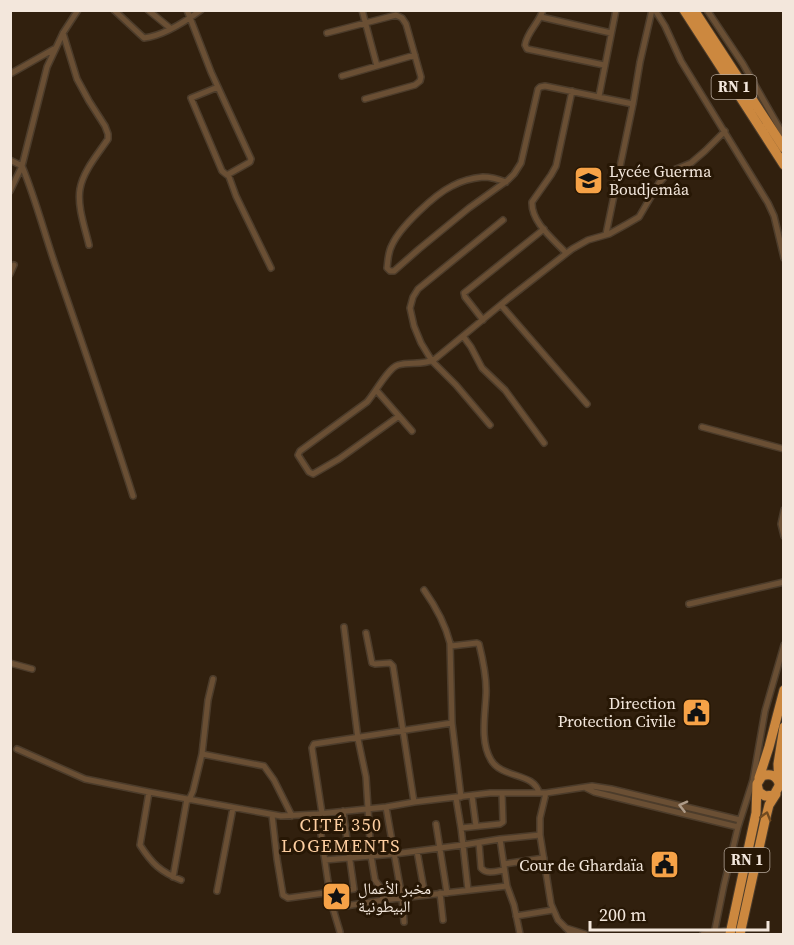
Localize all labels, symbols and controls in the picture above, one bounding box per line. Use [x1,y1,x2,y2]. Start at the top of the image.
road number: RN 1 [712,75,756,99]
place label: Lycée Guerma Boudjemâa [609,160,712,200]
school or university icon: Lycée Guerma Boudjemâa [572,164,604,196]
place label: Direction Protection Civile [558,692,676,732]
public building icon: Direction Protection Civile [681,696,713,728]
one-way arrow [679,801,689,814]
one-way arrow [759,811,771,822]
district label: CITÉ 350 LOGEMENTS [281,812,401,858]
road number: RN 1 [724,848,770,872]
public building icon: Cour de Ghardaïa [649,849,681,881]
place label: Cour de Ghardaïa [519,854,645,876]
place label: مخبر الأعمال البيطونية [358,877,431,917]
place icon: مخبر الأعمال البيطونية [321,881,353,913]
scale bar [590,894,768,932]
text: 200 m [599,902,646,927]

